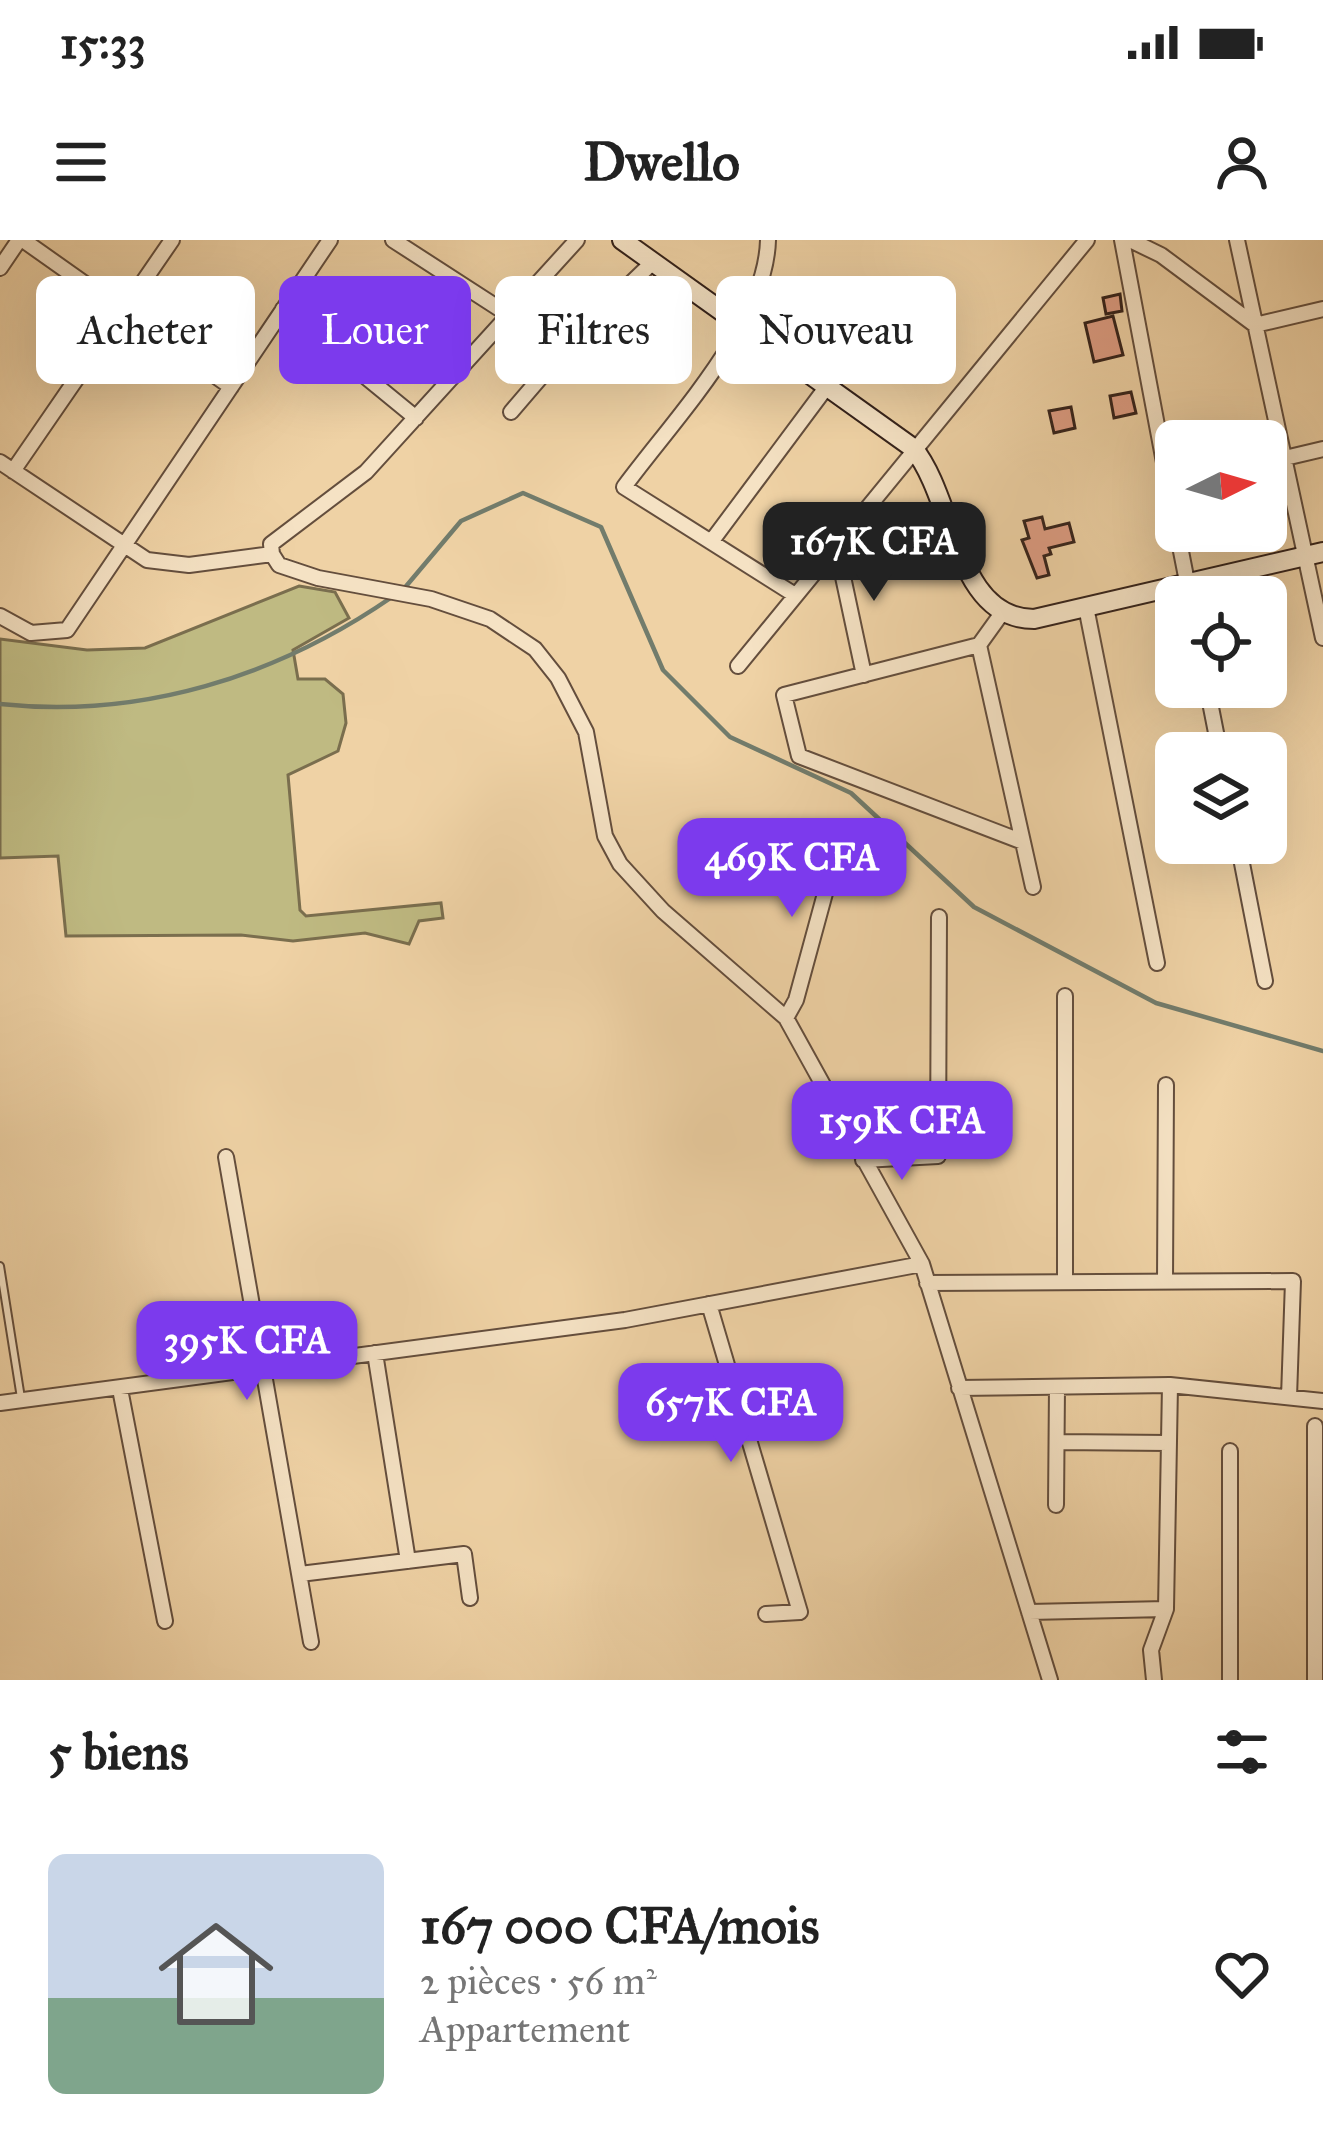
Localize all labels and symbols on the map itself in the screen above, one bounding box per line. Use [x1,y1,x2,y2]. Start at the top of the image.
north arrow [1155,420,1287,552]
pin: 167K CFA [750,502,998,604]
pin: 469K CFA [668,818,916,920]
pin: 159K CFA [778,1081,1026,1183]
pin: 395K CFA [123,1301,371,1403]
pin: 657K CFA [607,1363,855,1465]

